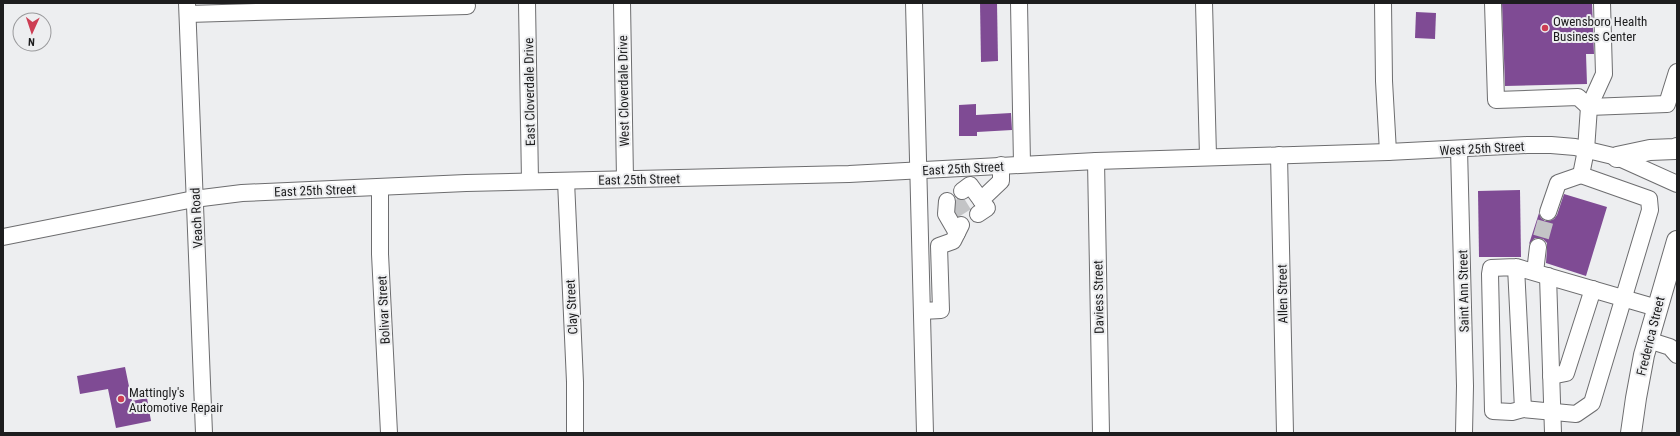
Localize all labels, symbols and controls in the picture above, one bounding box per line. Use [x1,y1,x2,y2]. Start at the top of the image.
north arrow [12,12,52,52]
place label: Owensboro Health Business Center [1553,14,1647,44]
marker: Owensboro Health Business Center [1540,23,1550,33]
text: N [28,35,35,48]
street label: West Cloverdale Drive [615,35,632,147]
street label: East Cloverdale Drive [521,38,538,146]
street label: West 25th Street [1439,139,1525,158]
street label: East 25th Street [922,159,1004,178]
street label: East 25th Street [598,171,680,188]
street label: East 25th Street [274,182,356,199]
street label: Veach Road [187,187,206,249]
street label: Saint Ann Street [1455,249,1472,332]
street label: Daviess Street [1090,260,1107,334]
street label: Allen Street [1274,264,1291,324]
street label: Bolivar Street [374,275,393,345]
street label: Clay Street [563,279,580,335]
street label: Frederica Street [1633,295,1668,377]
place label: Mattingly's Automotive Repair [129,385,223,415]
marker: Mattingly's Automotive Repair [116,394,126,404]

